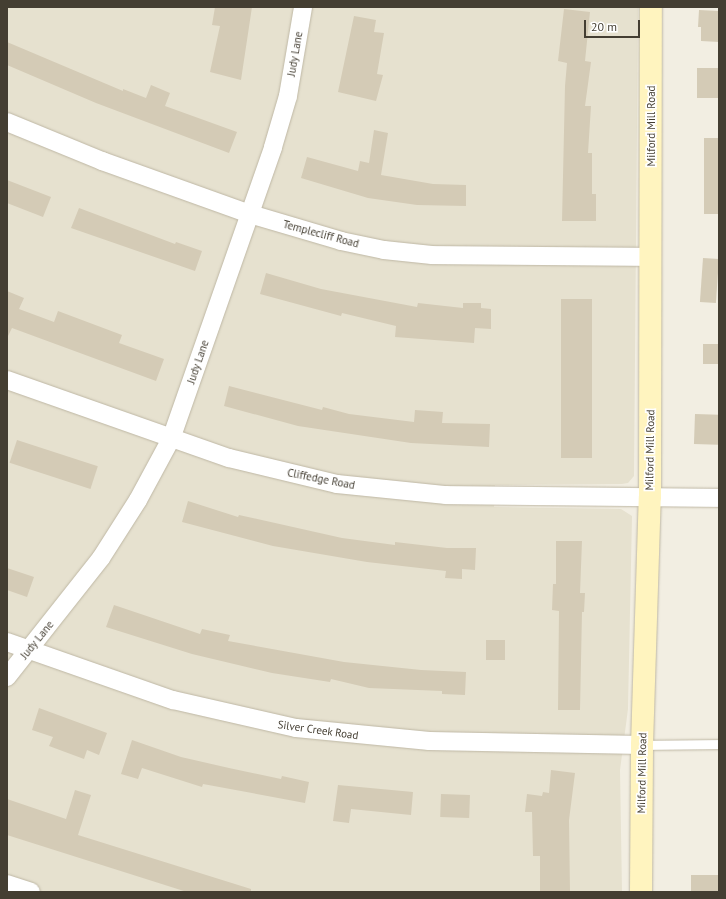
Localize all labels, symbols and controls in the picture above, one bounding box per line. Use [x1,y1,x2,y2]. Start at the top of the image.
scale bar [586,12,642,38]
text: 20 m [591,19,617,34]
street label: Judy Lane [285,30,305,78]
street label: Milford Mill Road [644,85,658,167]
street label: Templecliff Road [282,218,360,250]
street label: Judy Lane [184,338,212,386]
street label: Milford Mill Road [643,409,657,491]
street label: Cliffedge Road [286,466,356,492]
street label: Judy Lane [18,618,56,662]
street label: Silver Creek Road [277,718,359,742]
street label: Milford Mill Road [635,732,649,814]

